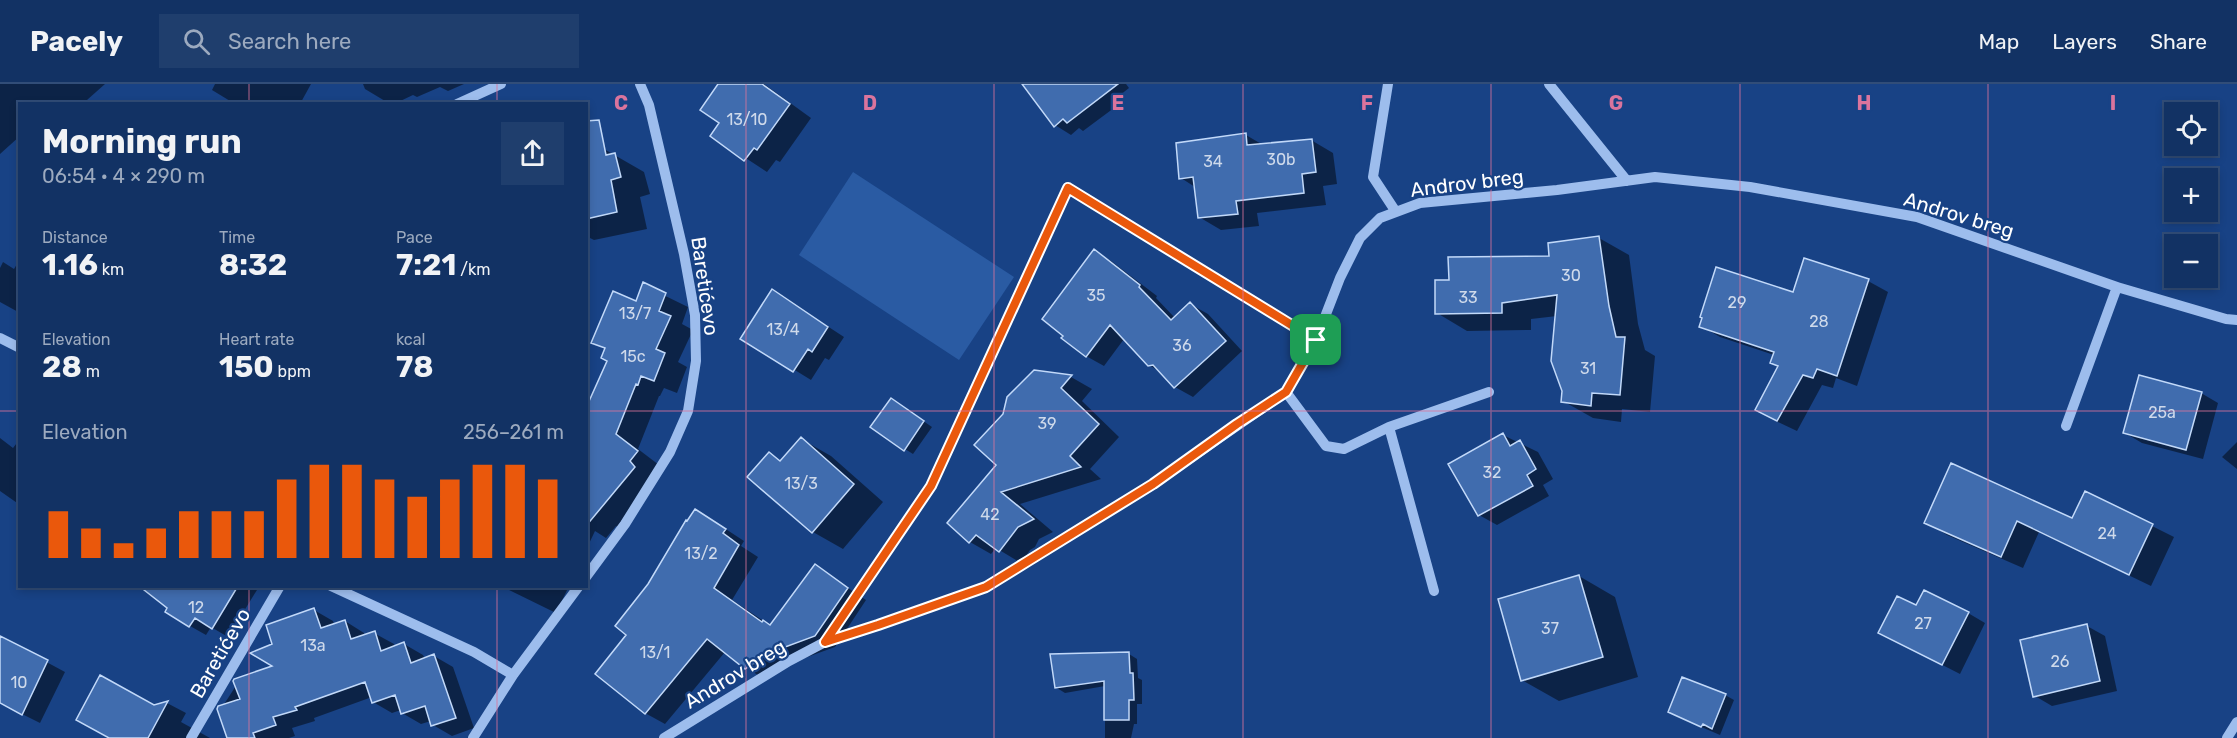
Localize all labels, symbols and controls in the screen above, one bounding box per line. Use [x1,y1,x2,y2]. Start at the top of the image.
search box [159,14,579,68]
text: Pacely [30,25,123,58]
icon: search [180,25,213,58]
text: Search here [228,28,351,55]
text: Map [1978,29,2019,54]
text: Layers [2052,29,2117,54]
text: Share [2150,29,2207,54]
text: C [614,91,628,115]
text: D [863,91,877,115]
text: E [1112,91,1124,115]
text: F [1361,91,1373,115]
text: G [1609,91,1623,115]
text: H [1857,91,1871,115]
text: I [2110,91,2116,115]
map controls [2164,102,2218,288]
button: locate [2164,102,2218,156]
house number: 13/10 [726,110,768,129]
text: Morning run [42,122,242,161]
button: share [501,122,564,185]
house number: 30b [1266,150,1296,169]
house number: 34 [1203,152,1223,171]
text: 06:54 · 4 × 290 m [42,164,205,188]
street label: Androv breg [1409,164,1525,202]
button: + [2164,168,2218,222]
street label: Androv breg [1901,187,2017,243]
text: Distance [42,228,108,247]
text: Time [219,228,255,247]
text: Pace [396,228,433,247]
button: − [2164,234,2218,288]
street label: Baretićevo [686,235,724,337]
text: 1.16 [42,247,98,283]
text: 8:32 [219,247,287,283]
text: 7:21 [396,247,456,283]
text: km [98,260,124,279]
text: /km [456,260,491,279]
house number: 30 [1561,266,1581,285]
house number: 35 [1086,286,1106,305]
house number: 33 [1458,288,1478,307]
house number: 29 [1728,293,1746,312]
house number: 13/7 [619,304,651,323]
house number: 28 [1809,312,1829,331]
pin [1290,314,1341,365]
house number: 13/4 [766,320,800,339]
icon: arrive [1299,323,1332,356]
text: Elevation [42,330,111,349]
text: Heart rate [219,330,294,349]
text: kcal [396,330,425,349]
house number: 36 [1172,336,1192,355]
house number: 15c [620,347,646,366]
text: 28 [42,349,82,385]
text: 150 [219,349,274,385]
text: 78 [396,349,434,385]
house number: 31 [1580,359,1596,378]
text: m [82,362,100,381]
text: bpm [274,362,311,381]
house number: 25a [2148,403,2176,422]
house number: 39 [1037,414,1057,433]
text: Elevation [42,420,128,444]
text: 256–261 m [463,420,564,444]
house number: 32 [1482,463,1502,482]
house number: 13/3 [784,474,818,493]
house number: 42 [980,505,1000,524]
house number: 24 [2097,524,2117,543]
house number: 13/2 [684,544,718,563]
house number: 12 [188,598,204,617]
street label: Baretićevo [185,604,255,702]
house number: 27 [1914,614,1932,633]
house number: 37 [1541,619,1559,638]
street label: Androv breg [680,634,790,714]
house number: 13a [300,636,326,655]
house number: 13/1 [640,643,670,662]
house number: 26 [2050,652,2070,671]
house number: 10 [10,673,28,692]

